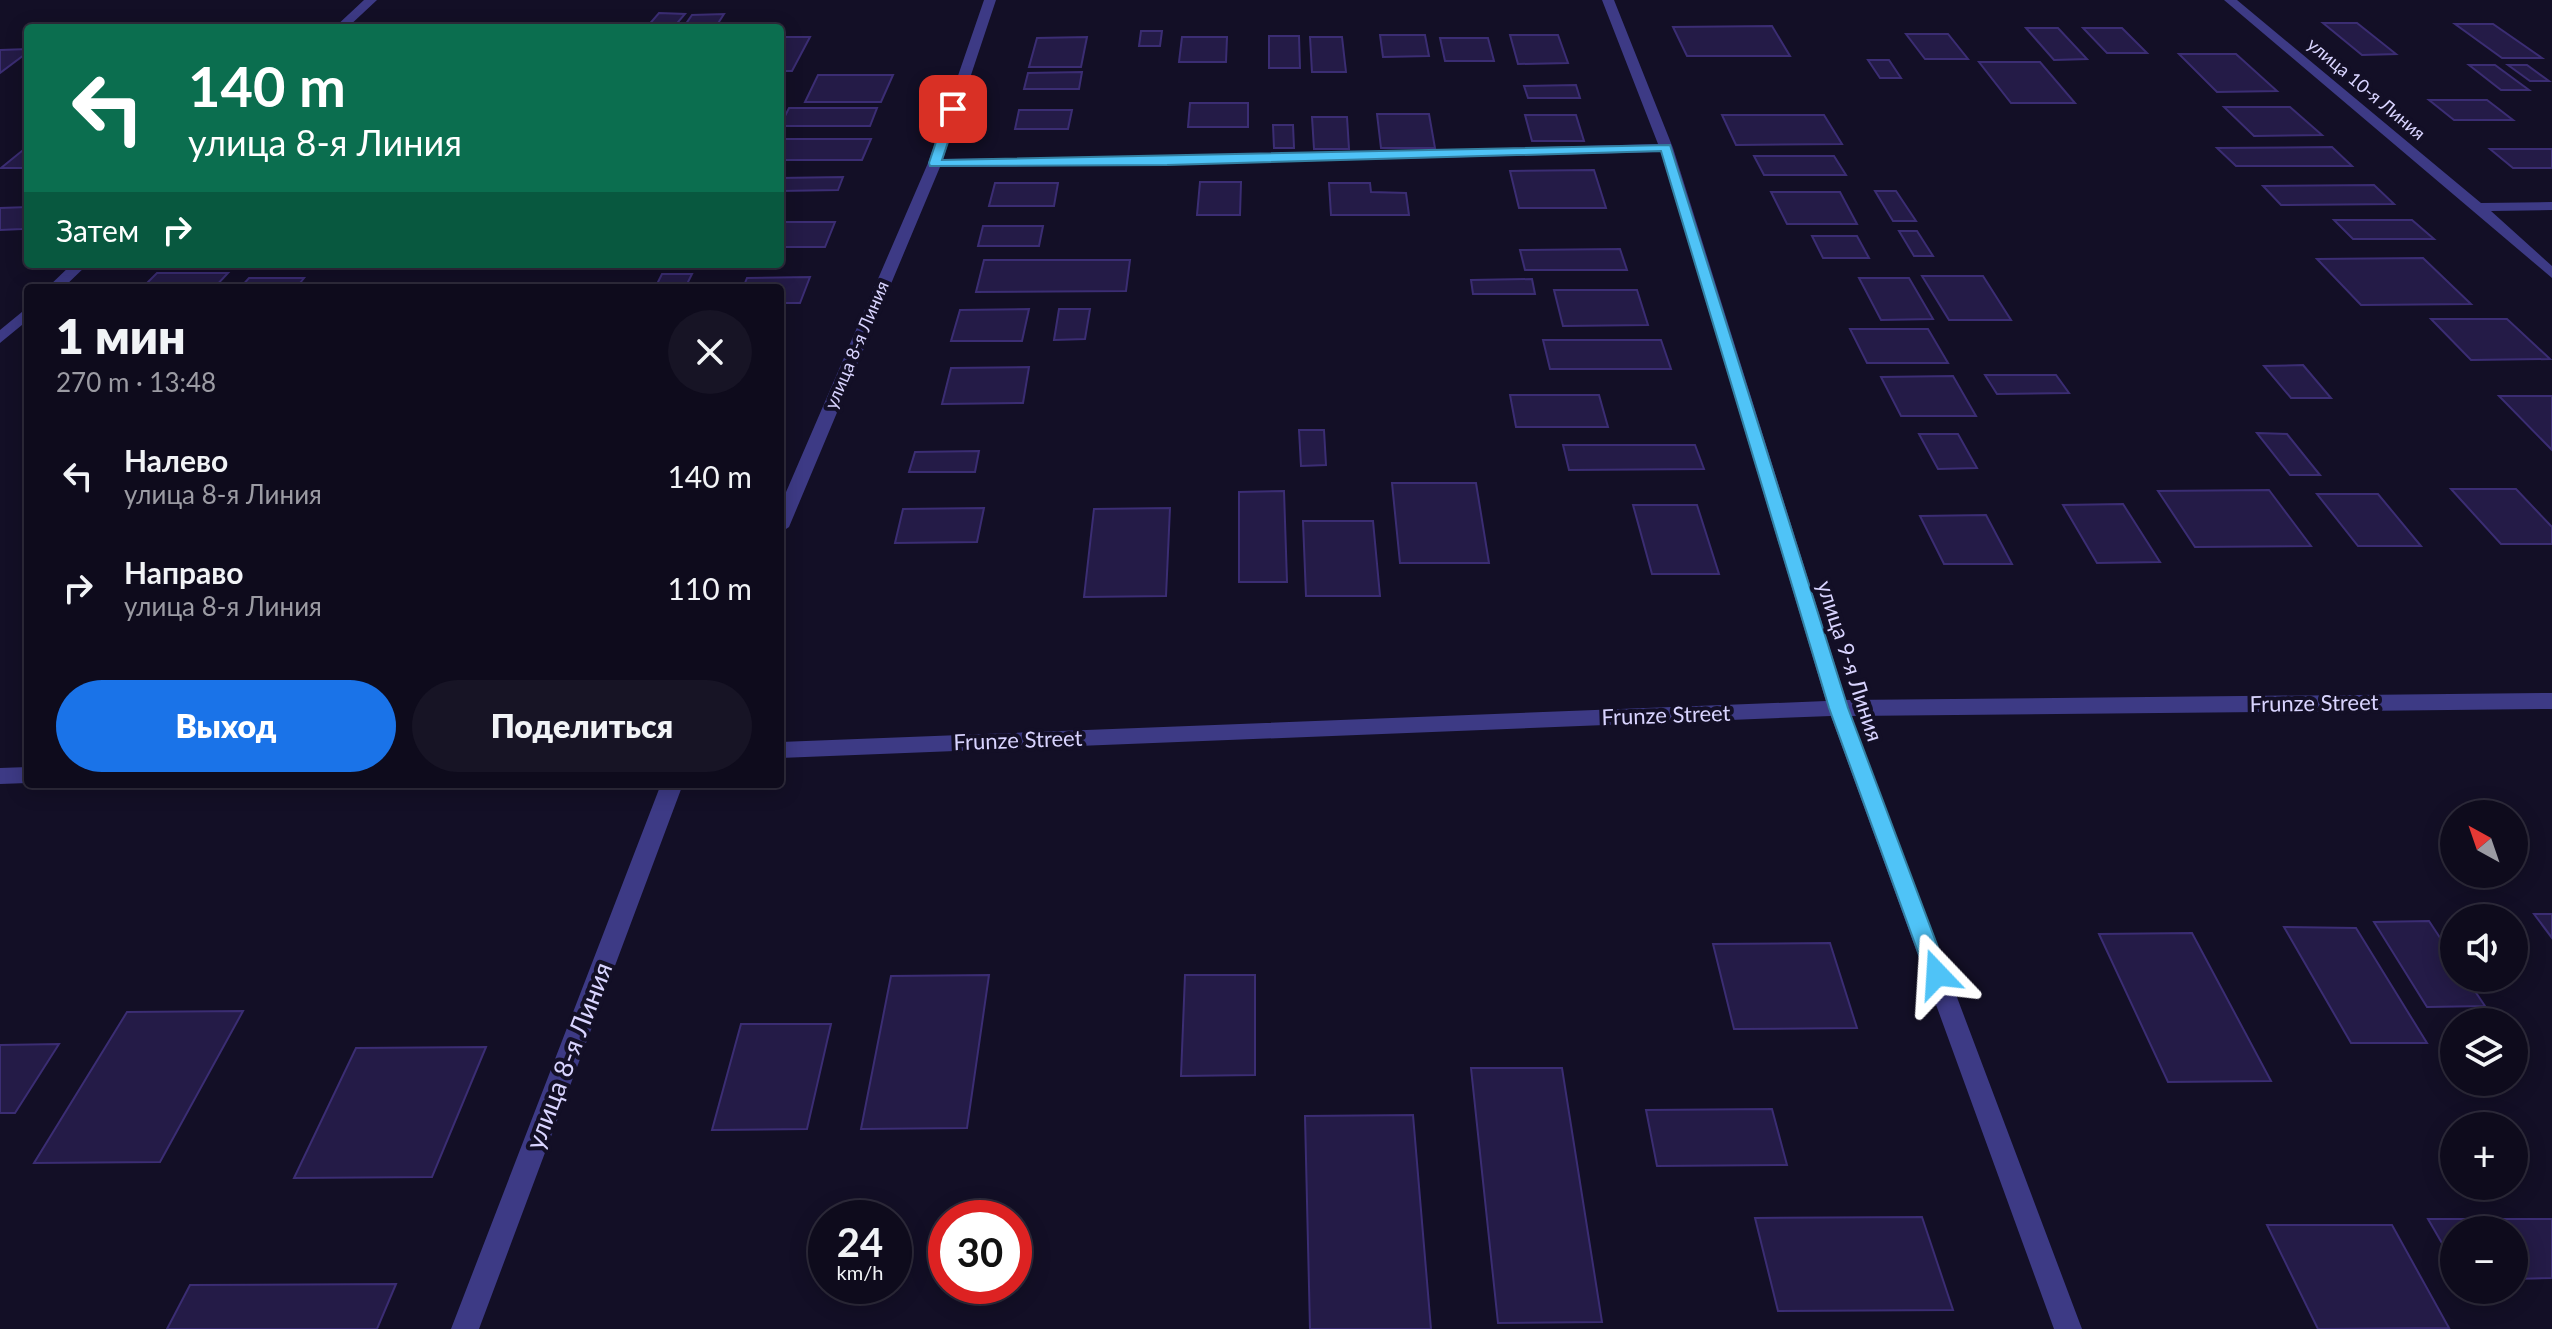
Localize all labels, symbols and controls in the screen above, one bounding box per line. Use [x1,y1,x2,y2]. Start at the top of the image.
street label: улица 10-я Линия [2303,32,2430,144]
text: 140 m [188,52,346,119]
icon: left [56,56,160,160]
pin [919,75,987,143]
icon: arrive [931,87,975,131]
text: улица 8-я Линия [188,120,462,164]
icon: right [155,208,199,252]
text: Затем [56,212,139,248]
street label: улица 8-я Линия [819,277,893,412]
text: 1 мин [56,307,186,364]
button: close [668,310,752,394]
text: 270 m · 13:48 [56,366,216,398]
text: Налево [124,442,228,478]
icon: left [56,454,100,498]
text: 140 m [667,458,752,494]
text: улица 8-я Линия [124,478,322,510]
text: Направо [124,554,244,590]
icon: right [56,566,100,610]
text: 110 m [667,570,752,606]
street label: улица 9-я Линия [1812,577,1889,745]
text: улица 8-я Линия [124,590,322,622]
button: Выход [56,680,396,772]
button: Поделиться [412,680,752,772]
street label: Frunze Street [2249,688,2379,717]
street label: Frunze Street [1601,699,1731,730]
street label: Frunze Street [953,724,1083,755]
north arrow [2440,800,2528,888]
map controls [2440,800,2528,1304]
button: sound [2440,904,2528,992]
position arrow [1895,932,1979,1016]
street label: улица 8-я Линия [518,958,618,1154]
button: layers [2440,1008,2528,1096]
button: + [2440,1112,2528,1200]
speed limit sign: 30 [928,1200,1032,1304]
button: − [2440,1216,2528,1304]
text: 24 [837,1218,883,1266]
text: km/h [837,1260,883,1284]

